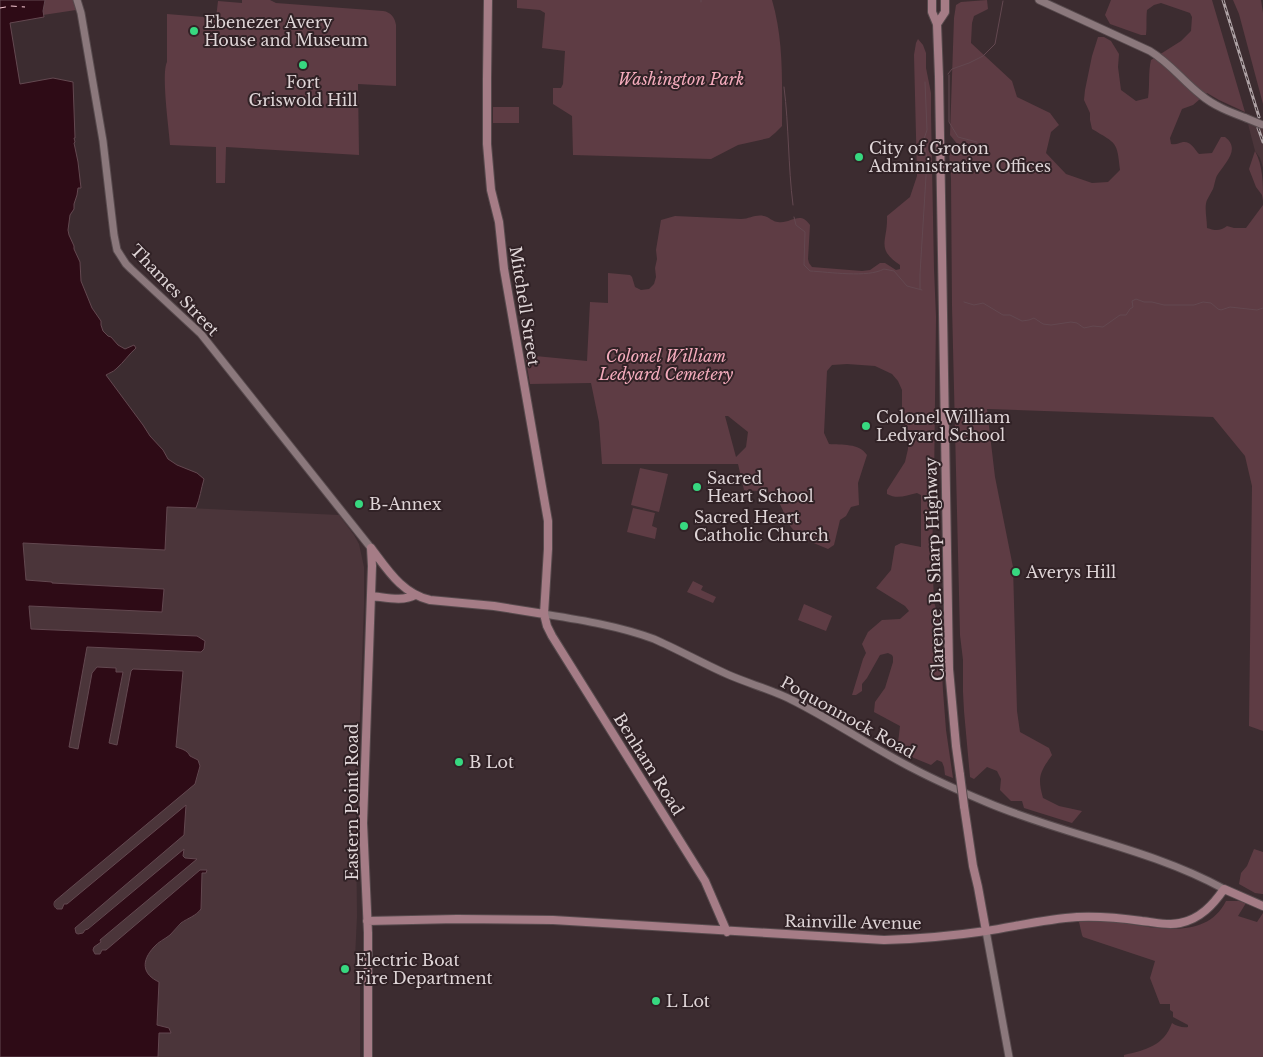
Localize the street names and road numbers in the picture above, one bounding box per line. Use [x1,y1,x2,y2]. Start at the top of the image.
street label: Thames Street [126,240,224,340]
street label: Mitchell Street [506,245,544,367]
street label: Clarence B. Sharp Highway [920,456,948,681]
street label: Poquonnock Road [777,672,919,762]
street label: Benham Road [610,709,688,819]
street label: Eastern Point Road [342,723,362,880]
street label: Rainville Avenue [784,911,922,933]

